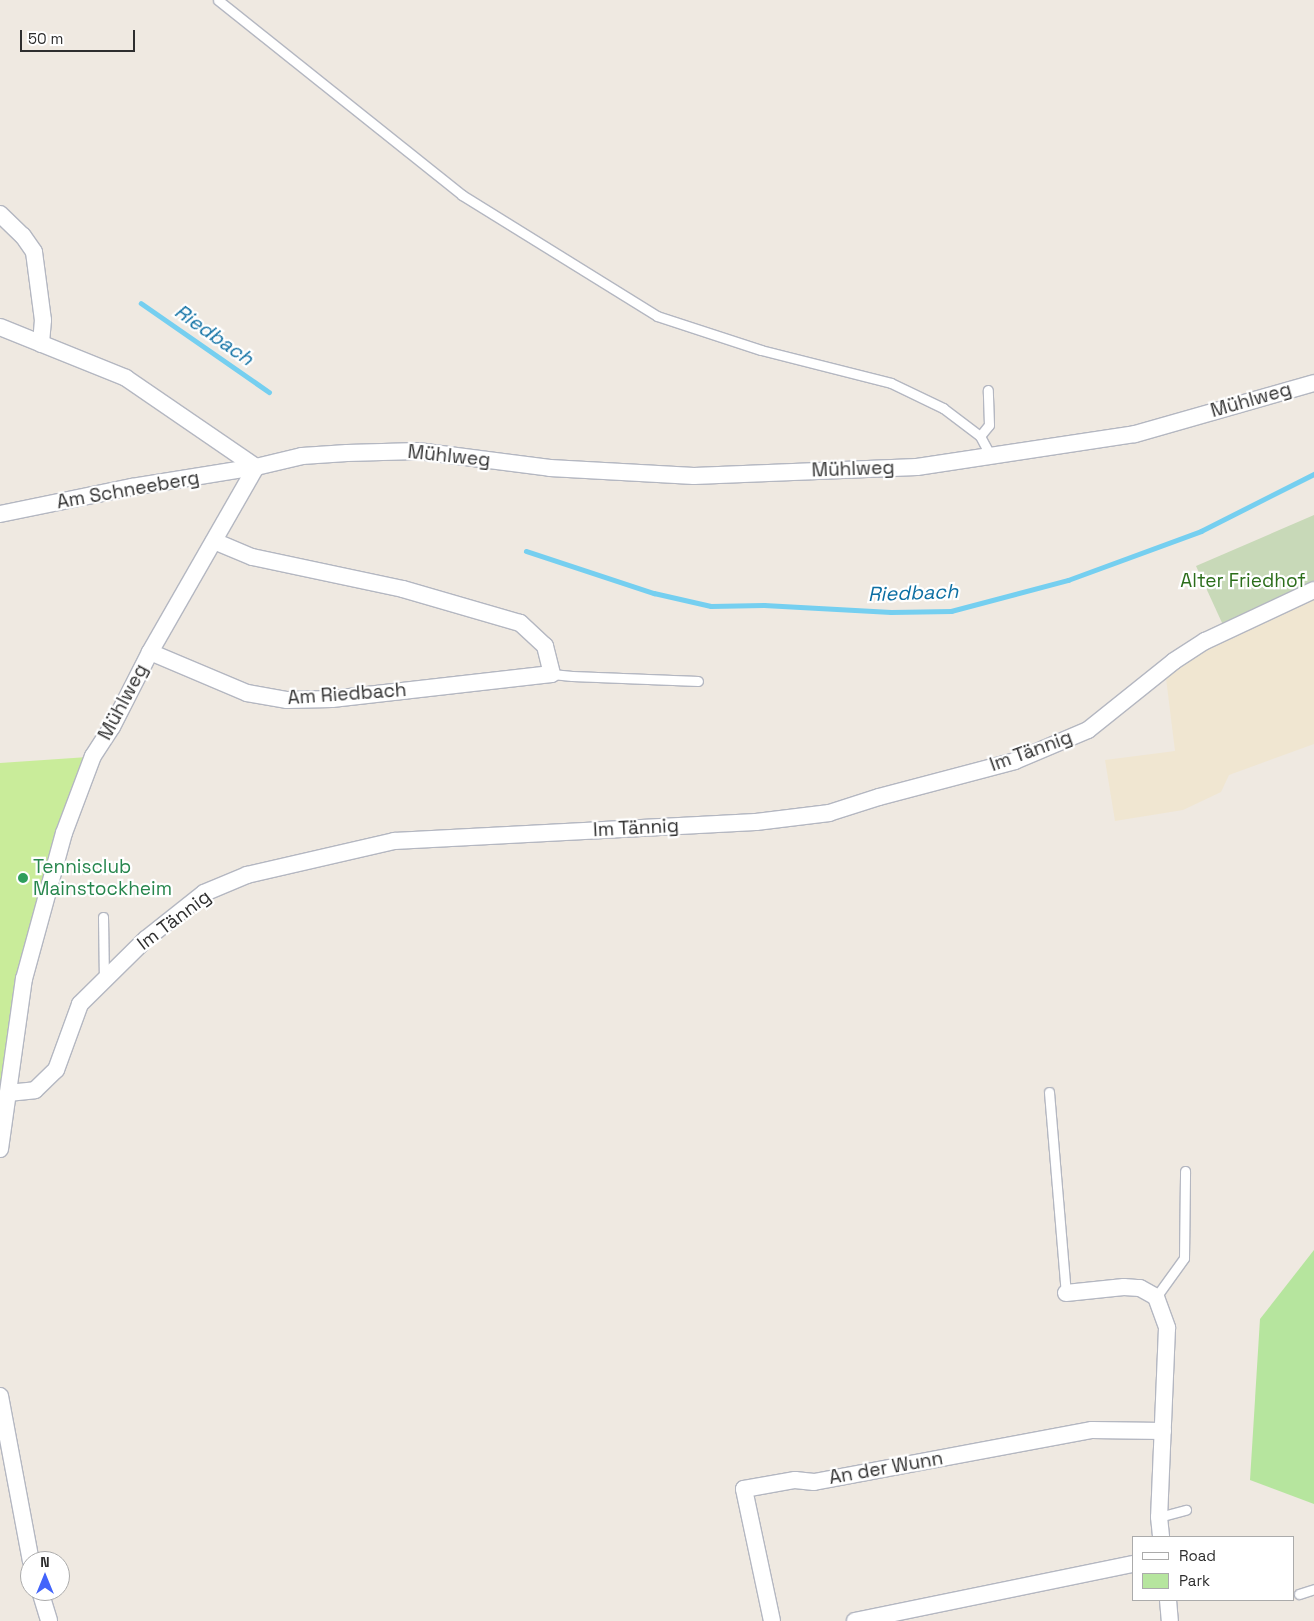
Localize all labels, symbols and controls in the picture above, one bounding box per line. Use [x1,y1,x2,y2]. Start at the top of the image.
scale bar [22,20,138,52]
text: 50 m [28,29,63,48]
water label: Riedbach [170,299,258,371]
street label: Mühlweg [1208,378,1294,422]
street label: Mühlweg [407,440,491,472]
street label: Mühlweg [811,456,895,482]
street label: Am Schneeberg [55,466,201,514]
park label: Alter Friedhof [1180,570,1306,592]
water label: Riedbach [867,579,959,607]
street label: Mühlweg [93,660,153,744]
street label: Am Riedbach [287,678,407,710]
street label: Im Tännig [986,726,1076,776]
street label: Im Tännig [592,814,680,842]
place label: Tennisclub Mainstockheim [33,856,172,900]
marker: Tennisclub Mainstockheim [17,872,29,884]
street label: Im Tännig [133,885,215,955]
street label: An der Wunn [827,1447,945,1489]
legend [1132,1536,1294,1601]
text: Road [1179,1546,1216,1565]
north arrow [20,1551,70,1601]
text: N [40,1553,50,1571]
text: Park [1179,1571,1210,1590]

